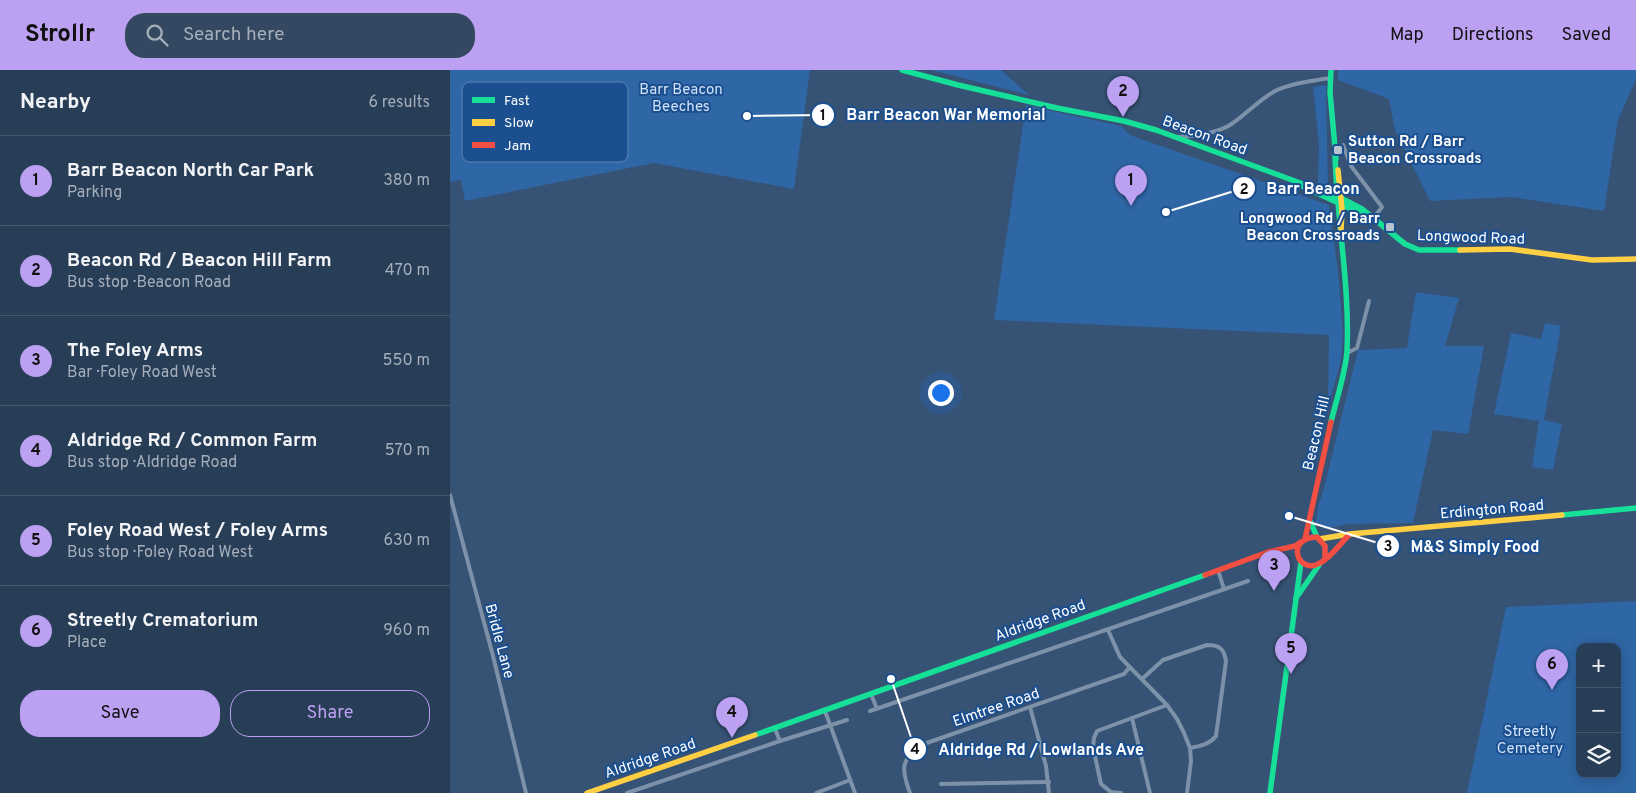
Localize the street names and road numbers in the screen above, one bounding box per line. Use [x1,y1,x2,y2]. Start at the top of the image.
street label: Beacon Road [1160,112,1249,161]
street label: Longwood Road [1417,227,1525,250]
street label: Beacon Hill [1300,394,1335,473]
street label: Erdington Road [1439,496,1545,525]
street label: Aldridge Road [993,596,1089,647]
street label: Bridle Lane [479,602,518,681]
street label: Elmtree Road [951,685,1042,732]
street label: Aldridge Road [602,735,699,784]

